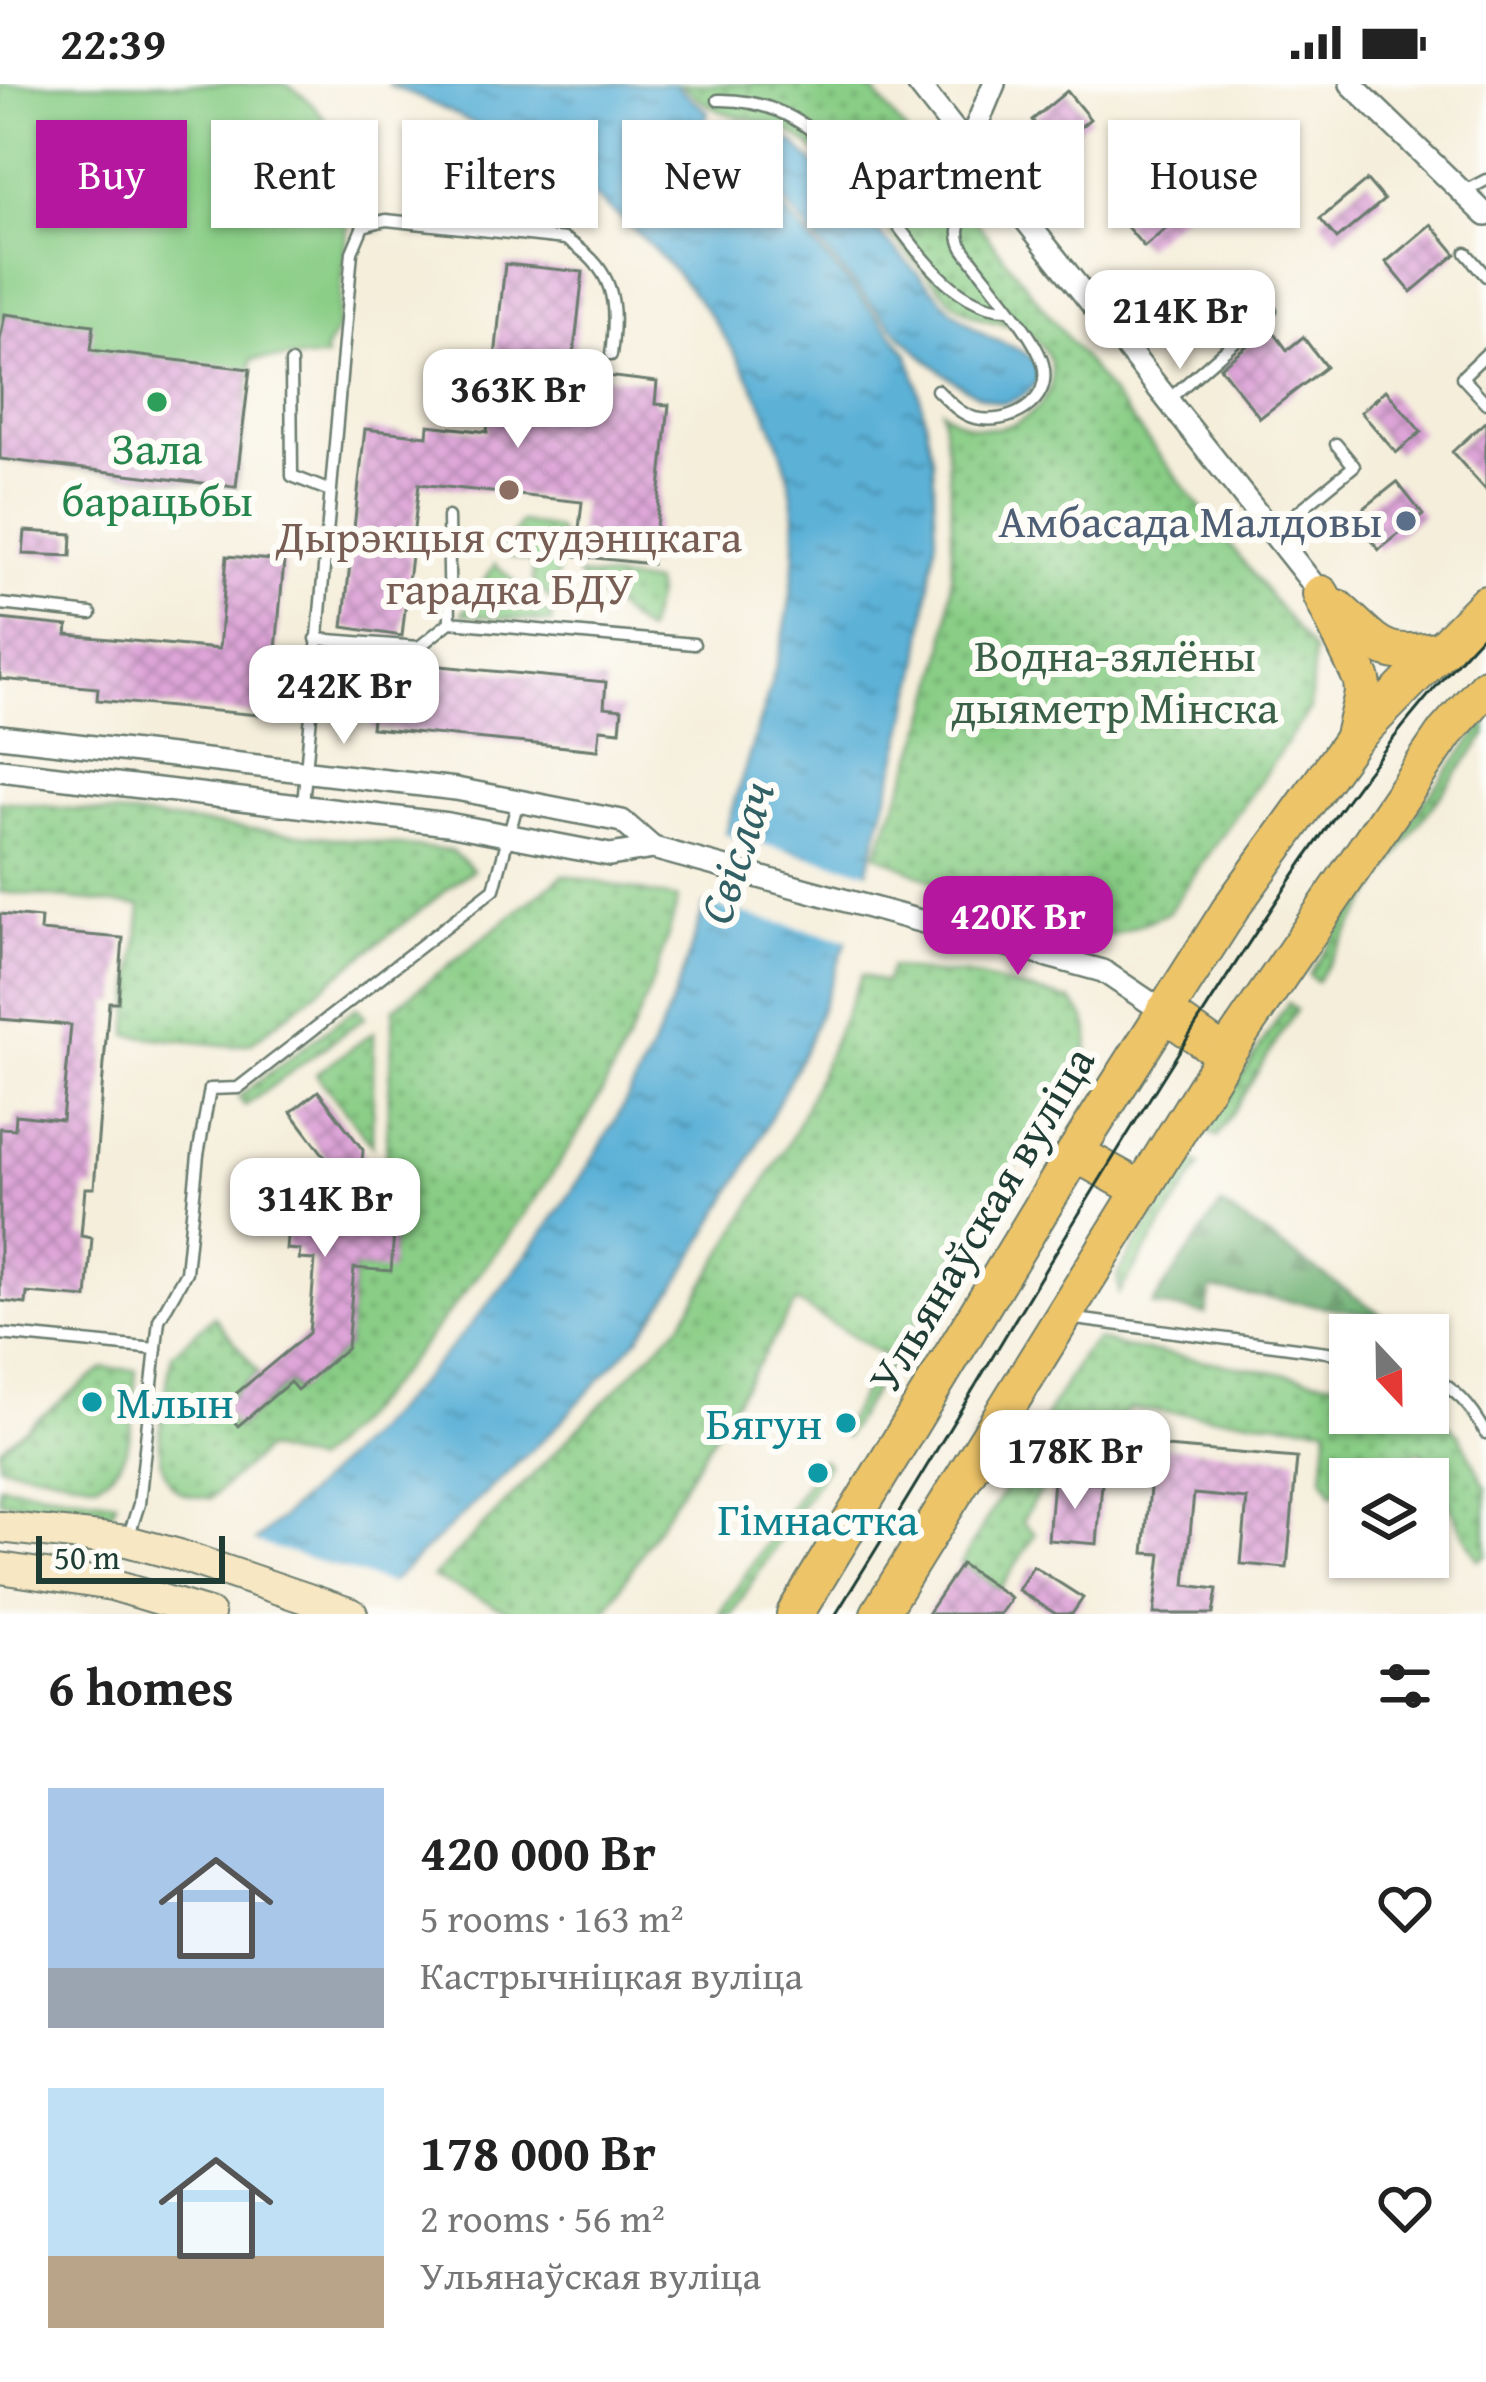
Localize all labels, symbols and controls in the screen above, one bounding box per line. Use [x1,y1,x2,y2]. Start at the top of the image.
text: 22:39 [60,10,166,75]
chip: Buy [36,120,187,228]
chip: Rent [211,120,378,228]
chip: Filters [402,120,598,228]
chip: New [622,120,783,228]
chip: Apartment [807,120,1084,228]
chip: House [1108,120,1300,228]
pin: 214K Br [1069,270,1291,372]
text: 214K Br [1112,280,1248,337]
pin: 363K Br [407,349,629,451]
text: 363K Br [450,359,586,416]
marker: Зала барацьбы [144,389,170,415]
place label: Зала барацьбы [61,415,253,532]
marker: Дырэкцыя студэнцкага гарадка БДУ [496,477,522,503]
place label: Амбасада Малдовы [999,488,1382,553]
place label: Дырэкцыя студэнцкага гарадка БДУ [275,503,743,620]
marker: Амбасада Малдовы [1393,508,1419,534]
park label: Водна-зялёны дыяметр Мінска [952,622,1279,739]
pin: 242K Br [233,645,455,747]
text: 242K Br [276,655,412,712]
water label: Свіслач [679,771,792,932]
pin: 420K Br [907,876,1129,978]
text: 420K Br [950,886,1086,943]
street label: Ульянаўская вуліца [851,1033,1110,1404]
pin: 314K Br [214,1158,436,1260]
text: 314K Br [257,1168,393,1225]
north arrow [1329,1314,1449,1434]
map controls [1329,1314,1449,1578]
place label: Млын [116,1369,234,1434]
marker: Млын [79,1389,105,1415]
place label: Бягун [706,1390,822,1455]
marker: Бягун [833,1410,859,1436]
pin: 178K Br [964,1410,1186,1512]
text: 178K Br [1007,1420,1143,1477]
button: layers [1329,1458,1449,1578]
marker: Гімнастка [805,1460,831,1486]
place label: Гімнастка [718,1486,919,1551]
scale bar [36,1530,225,1583]
text: 50 m [54,1533,120,1581]
text: 6 homes [48,1649,234,1724]
icon: filters [1372,1653,1438,1719]
text: 420 000 Br [420,1814,656,1889]
icon: home [144,1836,288,1980]
icon: heart [1372,1875,1438,1941]
text: 5 rooms · 163 m² [420,1889,684,1946]
text: Кастрычніцкая вуліца [420,1946,803,2003]
text: 178 000 Br [420,2114,656,2189]
icon: home [144,2136,288,2280]
icon: heart [1372,2175,1438,2241]
text: 2 rooms · 56 m² [420,2189,665,2246]
text: Ульянаўская вуліца [420,2246,761,2303]

